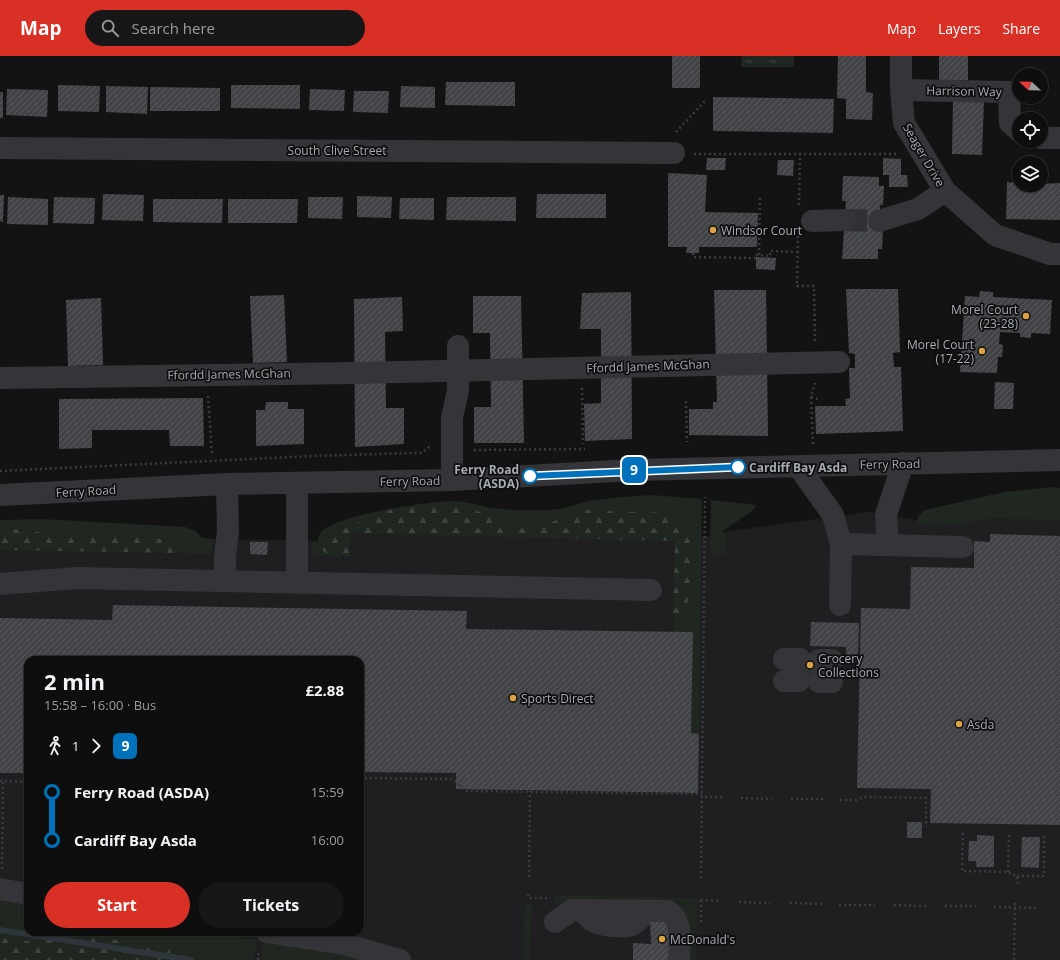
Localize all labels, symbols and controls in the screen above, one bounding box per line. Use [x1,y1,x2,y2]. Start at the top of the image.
search box [85,10,365,46]
text: Map [20,15,61,41]
icon: search [99,17,121,39]
text: Search here [131,18,215,38]
text: Map [887,19,916,38]
text: Layers [938,19,980,38]
text: Share [1002,19,1040,38]
north arrow [1012,68,1048,104]
map controls [1012,68,1048,192]
street label: Harrison Way [926,82,1003,100]
button: locate [1012,112,1048,148]
street label: Seager Drive [899,120,949,190]
street label: South Clive Street [288,142,386,159]
button: layers [1012,156,1048,192]
place label: Windsor Court [721,222,802,239]
marker: Windsor Court [708,225,718,235]
place label: Morel Court (23-28) [951,301,1018,332]
marker: Morel Court (23-28) [1021,311,1031,321]
place label: Morel Court (17-22) [907,336,974,367]
marker: Morel Court (17-22) [977,346,987,356]
street label: Ffordd James McGhan [586,355,710,377]
street label: Ffordd James McGhan [167,364,291,384]
street label: Ferry Road [860,455,920,473]
line badge: 9 [621,457,647,483]
marker: Cardiff Bay Asda [730,459,746,475]
place label: Cardiff Bay Asda [749,459,847,476]
text: 9 [630,460,638,479]
place label: Ferry Road (ASDA) [454,461,519,492]
marker: Ferry Road (ASDA) [522,468,538,484]
street label: Ferry Road [380,472,440,490]
street label: Ferry Road [55,481,117,501]
place label: Grocery Collections [818,650,879,681]
marker: Grocery Collections [805,660,815,670]
text: 2 min [44,666,105,696]
text: £2.88 [305,680,344,700]
place label: Sports Direct [521,690,594,707]
marker: Sports Direct [508,693,518,703]
text: 15:58 – 16:00 · Bus [44,696,156,714]
place label: Asda [967,716,994,733]
marker: Asda [954,719,964,729]
icon: walk [44,735,66,757]
icon: forward [85,735,107,757]
text: 9 [121,736,129,755]
text: 1 [72,737,79,755]
text: Ferry Road (ASDA) [74,782,209,802]
text: 15:59 [311,783,344,801]
text: Cardiff Bay Asda [74,830,197,850]
text: 16:00 [311,831,344,849]
button: Start [44,882,190,928]
button: Tickets [198,882,344,928]
place label: McDonald's [670,931,735,948]
marker: McDonald's [657,934,667,944]

